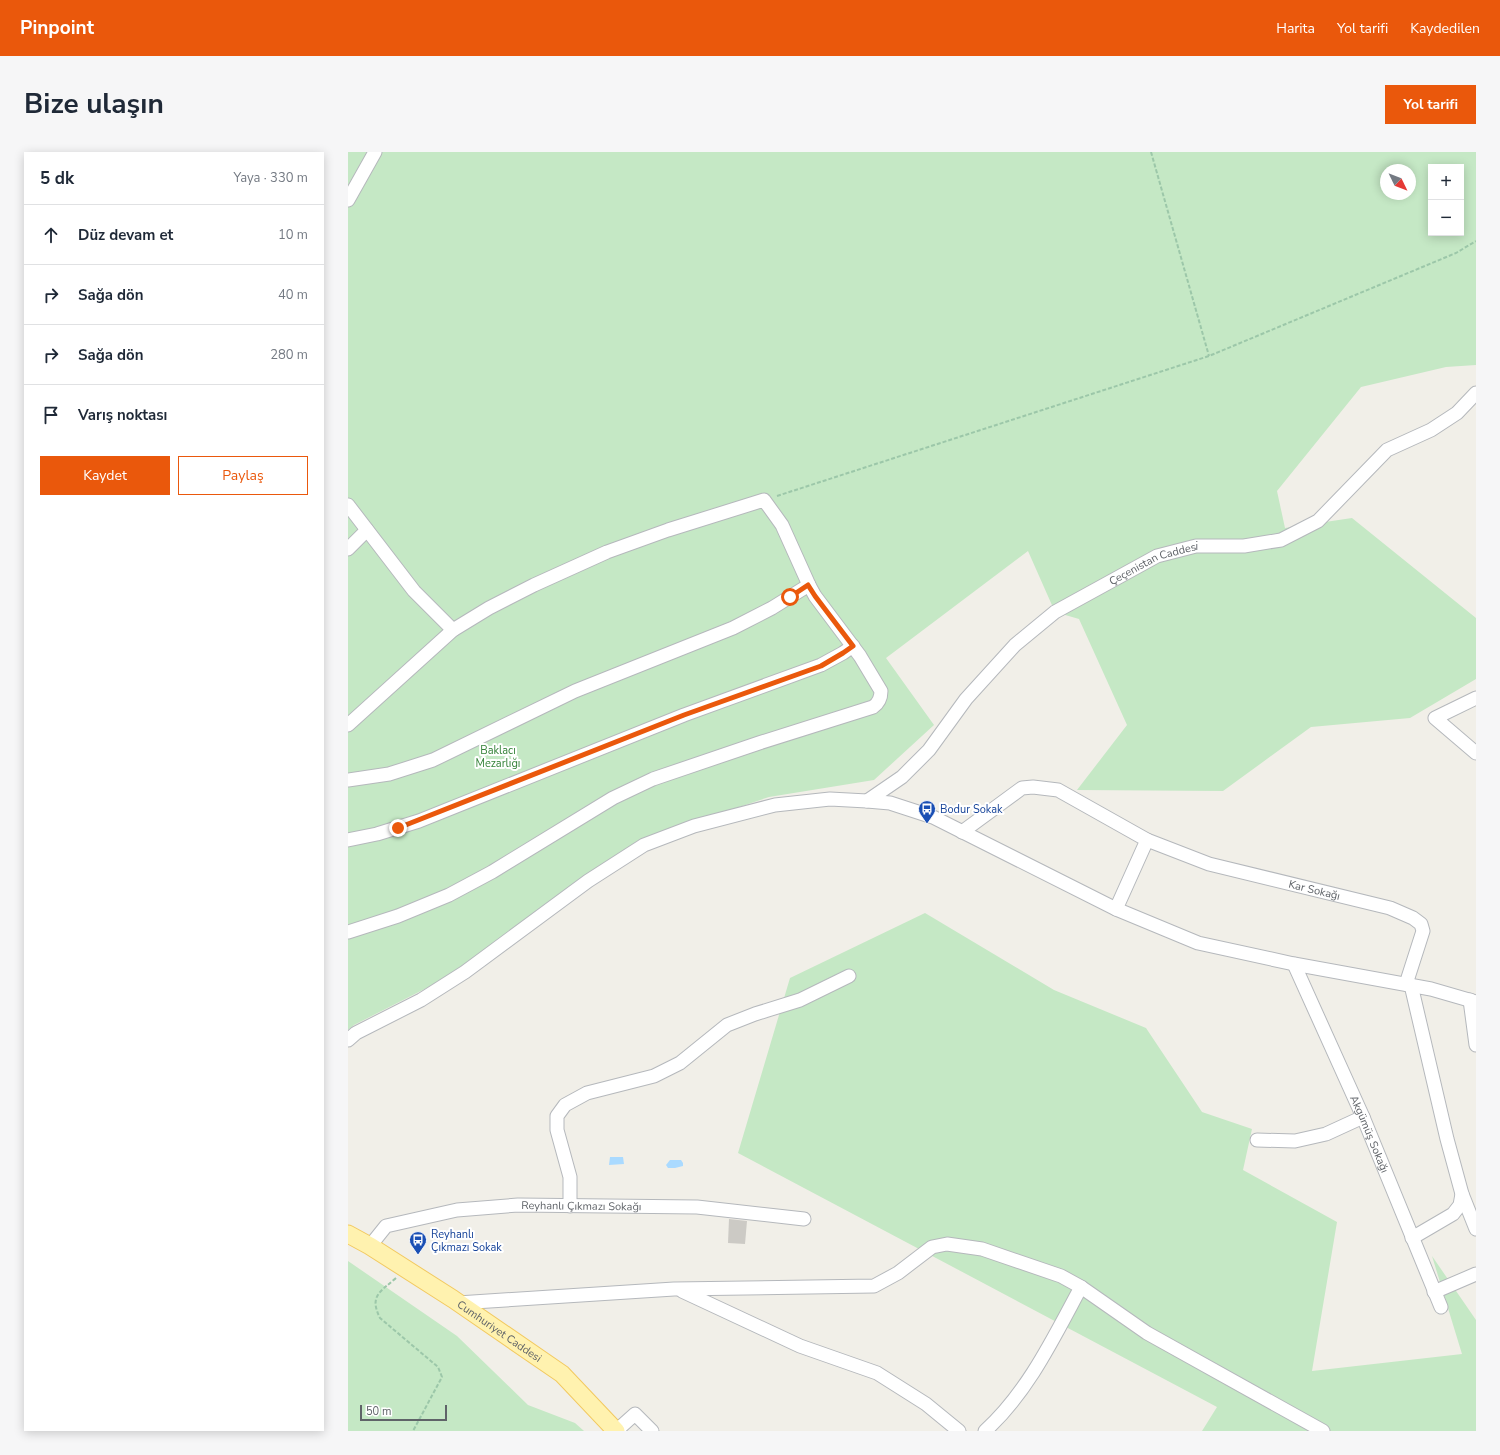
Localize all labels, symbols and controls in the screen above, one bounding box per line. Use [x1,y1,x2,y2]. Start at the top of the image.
text: Pinpoint [20,15,94,41]
text: Harita [1276,19,1315,38]
text: Yol tarifi [1337,19,1388,38]
text: Kaydedilen [1410,19,1480,38]
text: Bize ulaşın [24,85,164,123]
button: Yol tarifi [1385,85,1476,124]
north arrow [1380,164,1416,200]
map controls [1428,164,1464,236]
button: + [1428,164,1464,200]
text: 5 dk [40,167,74,190]
text: Yaya · 330 m [233,169,308,187]
button: − [1428,200,1464,236]
icon: ahead [40,224,62,246]
text: Düz devam et [78,225,173,245]
text: 10 m [278,226,308,244]
icon: right [40,284,62,306]
text: Sağa dön [78,285,143,305]
text: 40 m [278,286,308,304]
icon: right [40,344,62,366]
text: Sağa dön [78,345,143,365]
text: 280 m [270,346,308,364]
icon: arrive [40,404,62,426]
text: Varış noktası [78,405,167,425]
button: Kaydet [40,456,170,495]
button: Paylaş [178,456,308,495]
street label: Çeçenistan Caddesi [1106,539,1198,589]
route start [781,588,799,606]
park label: Baklacı Mezarlığı [476,743,520,771]
bus stop icon: Bodur Sokak [917,799,937,824]
place label: Bodur Sokak [940,802,1003,817]
route end [389,819,407,837]
street label: Kar Sokağı [1287,876,1342,903]
street label: Akgümüş Sokağı [1347,1093,1393,1175]
street label: Reyhanlı Çıkmazı Sokağı [521,1198,642,1214]
place label: Reyhanlı Çıkmazı Sokak [431,1227,502,1255]
bus stop icon: Reyhanlı Çıkmazı Sokak [408,1230,428,1255]
street label: Cumhuriyet Caddesi [454,1297,545,1365]
scale bar [360,1403,447,1422]
text: 50 m [366,1404,391,1419]

